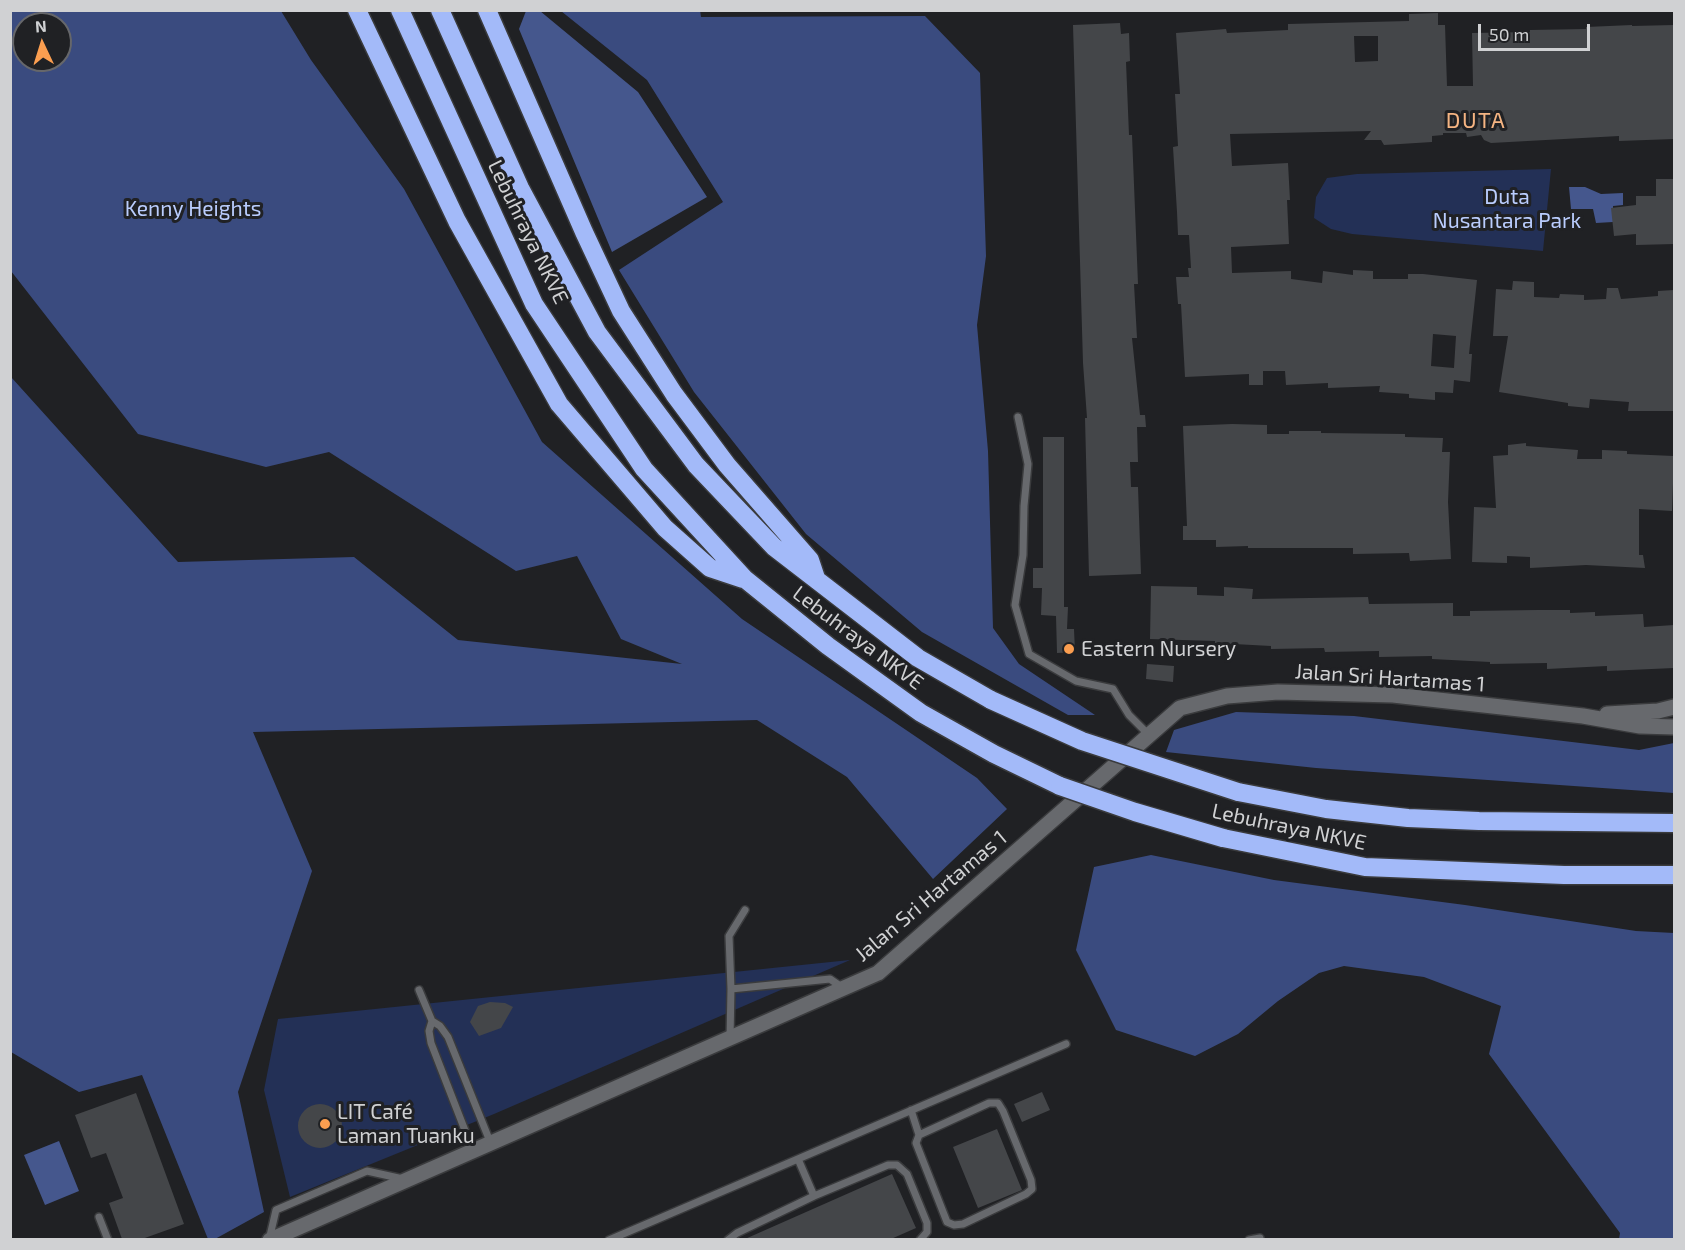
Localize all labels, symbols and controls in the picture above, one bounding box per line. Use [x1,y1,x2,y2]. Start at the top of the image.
north arrow [12,12,72,72]
scale bar [1481,12,1594,50]
text: N [34,16,47,35]
text: 50 m [1489,23,1529,45]
district label: DUTA [1446,108,1506,134]
street label: Lebuhraya NKVE [482,156,574,308]
park label: Duta Nusantara Park [1433,184,1581,234]
park label: Kenny Heights [125,196,261,222]
street label: Lebuhraya NKVE [788,581,928,695]
place label: Eastern Nursery [1081,636,1236,662]
marker: Eastern Nursery [1062,642,1076,656]
street label: Jalan Sri Hartamas 1 [1294,659,1486,697]
street label: Lebuhraya NKVE [1210,798,1368,856]
street label: Jalan Sri Hartamas 1 [850,825,1012,967]
place label: LIT Café Laman Tuanku [337,1099,475,1149]
marker: LIT Café Laman Tuanku [318,1117,332,1131]

